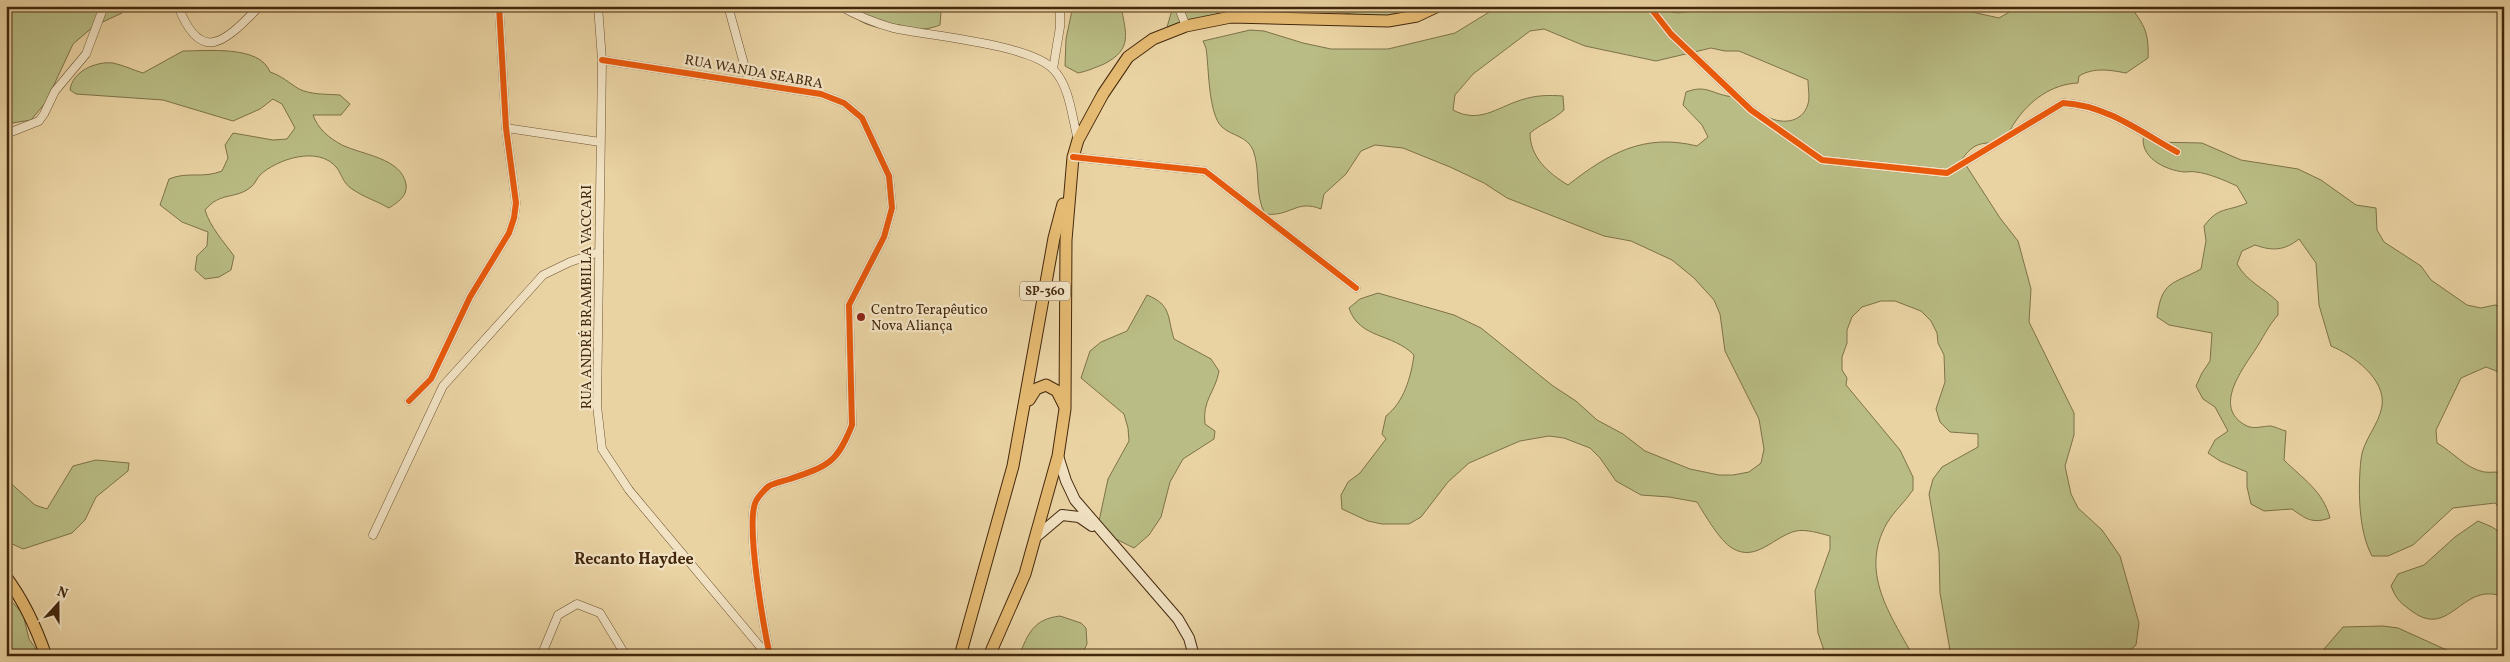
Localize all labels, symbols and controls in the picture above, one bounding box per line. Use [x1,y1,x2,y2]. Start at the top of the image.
street label: RUA WANDA SEABRA [683,51,825,94]
street label: RUA ANDRÉ BRAMBILLA VACCARI [578,185,597,409]
road number: SP-360 [1020,282,1070,300]
place label: Centro Terapêutico Nova Aliança [871,301,988,336]
marker: Centro Terapêutico Nova Aliança [855,311,867,323]
district label: Recanto Haydee [574,549,694,571]
north arrow [32,580,82,630]
text: N [54,583,70,604]

